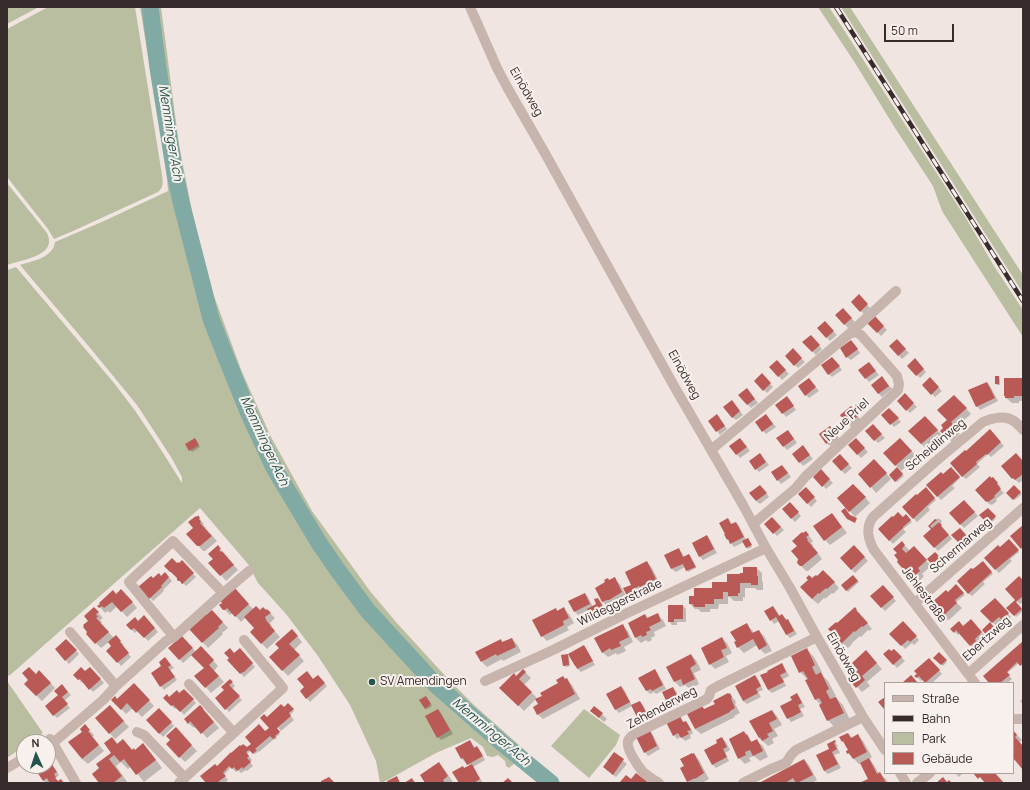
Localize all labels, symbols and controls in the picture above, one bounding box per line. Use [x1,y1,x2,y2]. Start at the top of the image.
scale bar [886,16,956,42]
text: 50 m [891,22,918,39]
street label: Einödweg [506,65,546,119]
water label: Memminger Ach [155,84,185,182]
street label: Einödweg [665,348,703,402]
water label: Memminger Ach [236,394,292,488]
street label: Neue Priel [822,396,872,444]
street label: Scheidlinweg [903,416,969,474]
street label: Schermarweg [927,515,995,577]
street label: Jehlestraße [899,564,949,626]
street label: Wildeggerstraße [575,576,665,630]
street label: Ebertzweg [960,614,1014,664]
street label: Einödweg [823,630,863,684]
place label: SV Amendingen [380,675,467,689]
marker: SV Amendingen [367,677,377,687]
legend [884,682,1014,774]
street label: Zehenderweg [625,684,699,732]
text: Straße [922,690,959,707]
water label: Memminger Ach [449,695,533,769]
text: Bahn [922,710,950,727]
text: Park [922,730,946,747]
north arrow [16,734,56,774]
text: N [31,735,40,750]
text: Gebäude [922,750,973,767]

